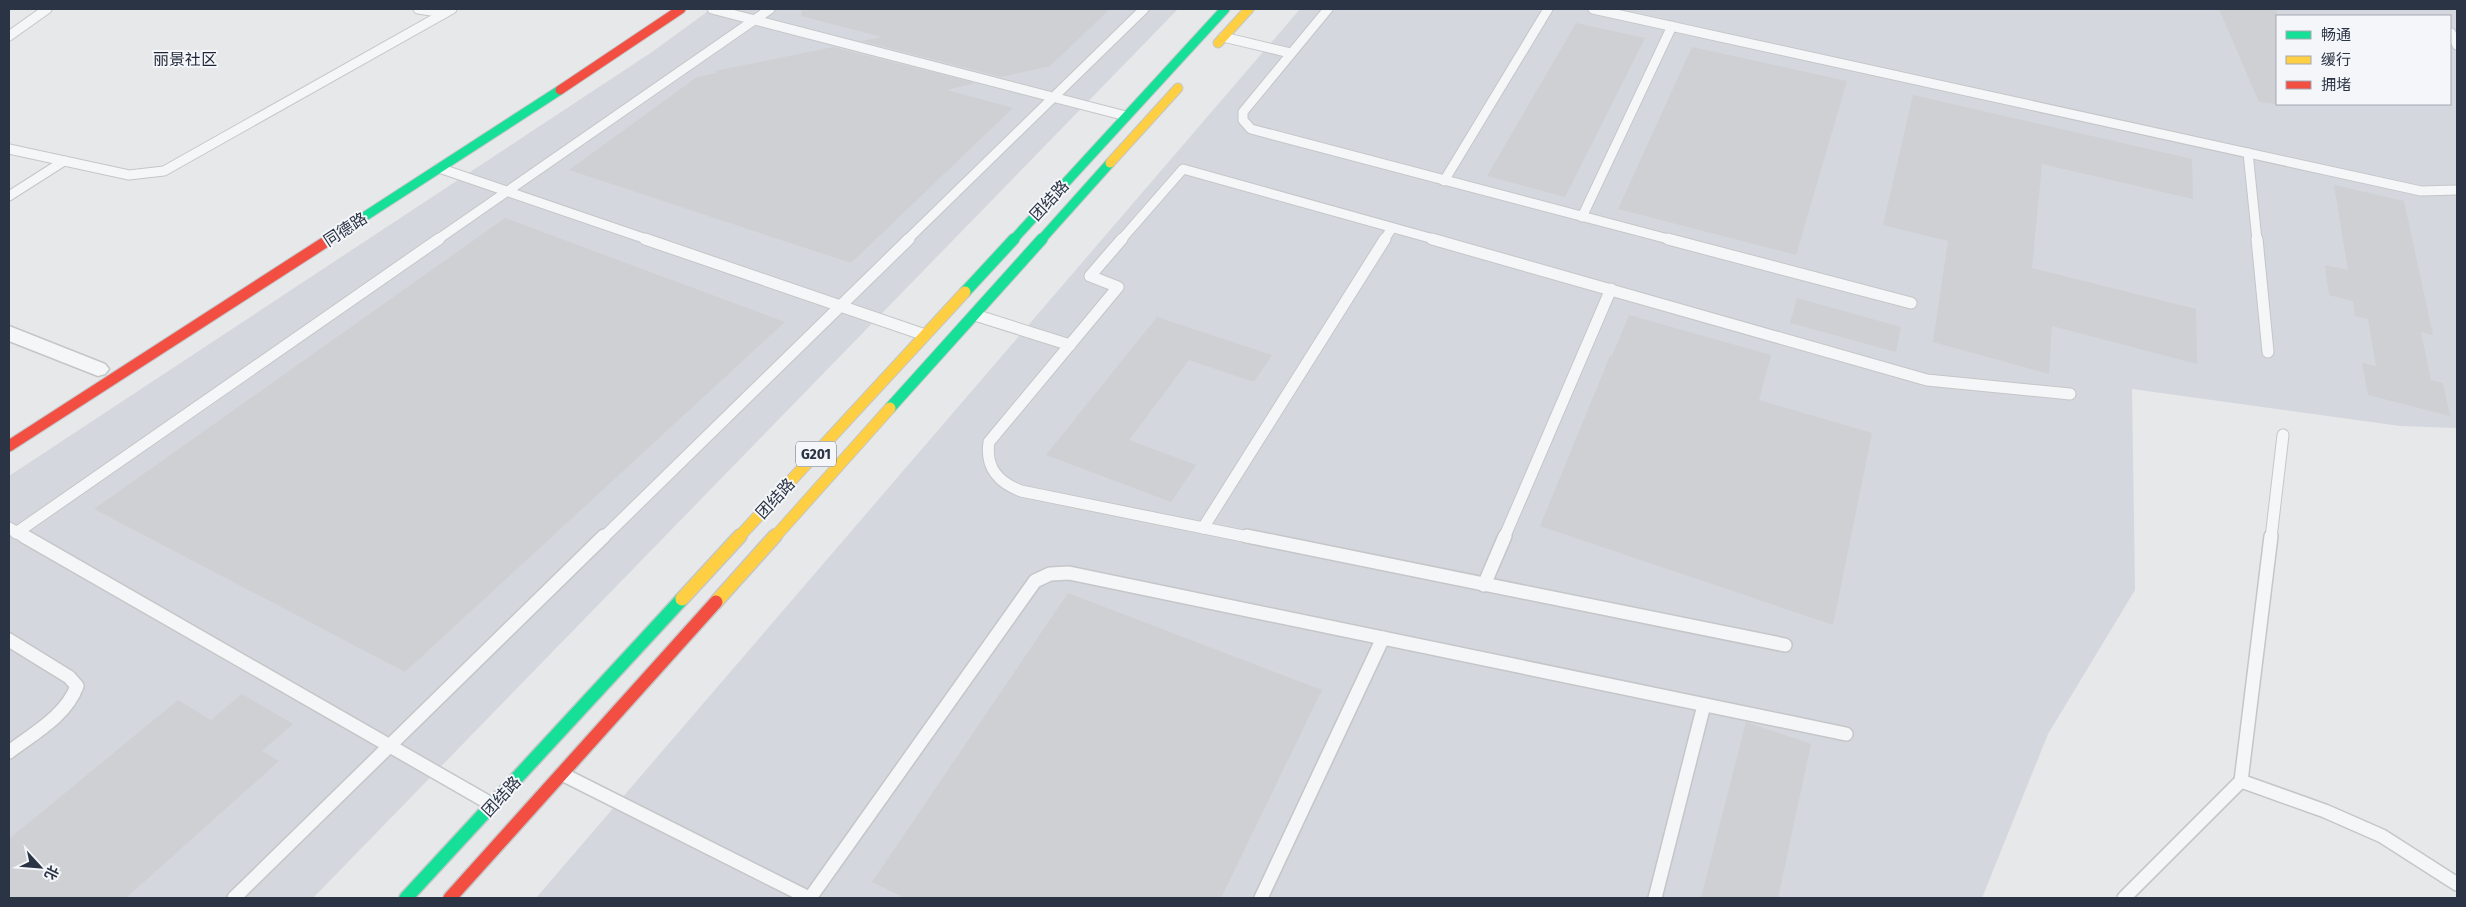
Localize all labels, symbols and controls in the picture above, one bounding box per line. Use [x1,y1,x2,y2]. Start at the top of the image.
legend [2276,15,2451,105]
text: 畅通 [2321,26,2351,44]
district label: 丽景社区 [153,50,217,69]
text: 缓行 [2321,51,2351,69]
text: 拥堵 [2321,76,2351,94]
street label: 团结路 [1026,176,1073,224]
street label: 同德路 [320,208,371,250]
road number: G201 [796,442,836,466]
street label: 团结路 [752,474,799,522]
street label: 团结路 [478,772,525,820]
north arrow [15,842,65,892]
text: 北 [41,862,62,882]

